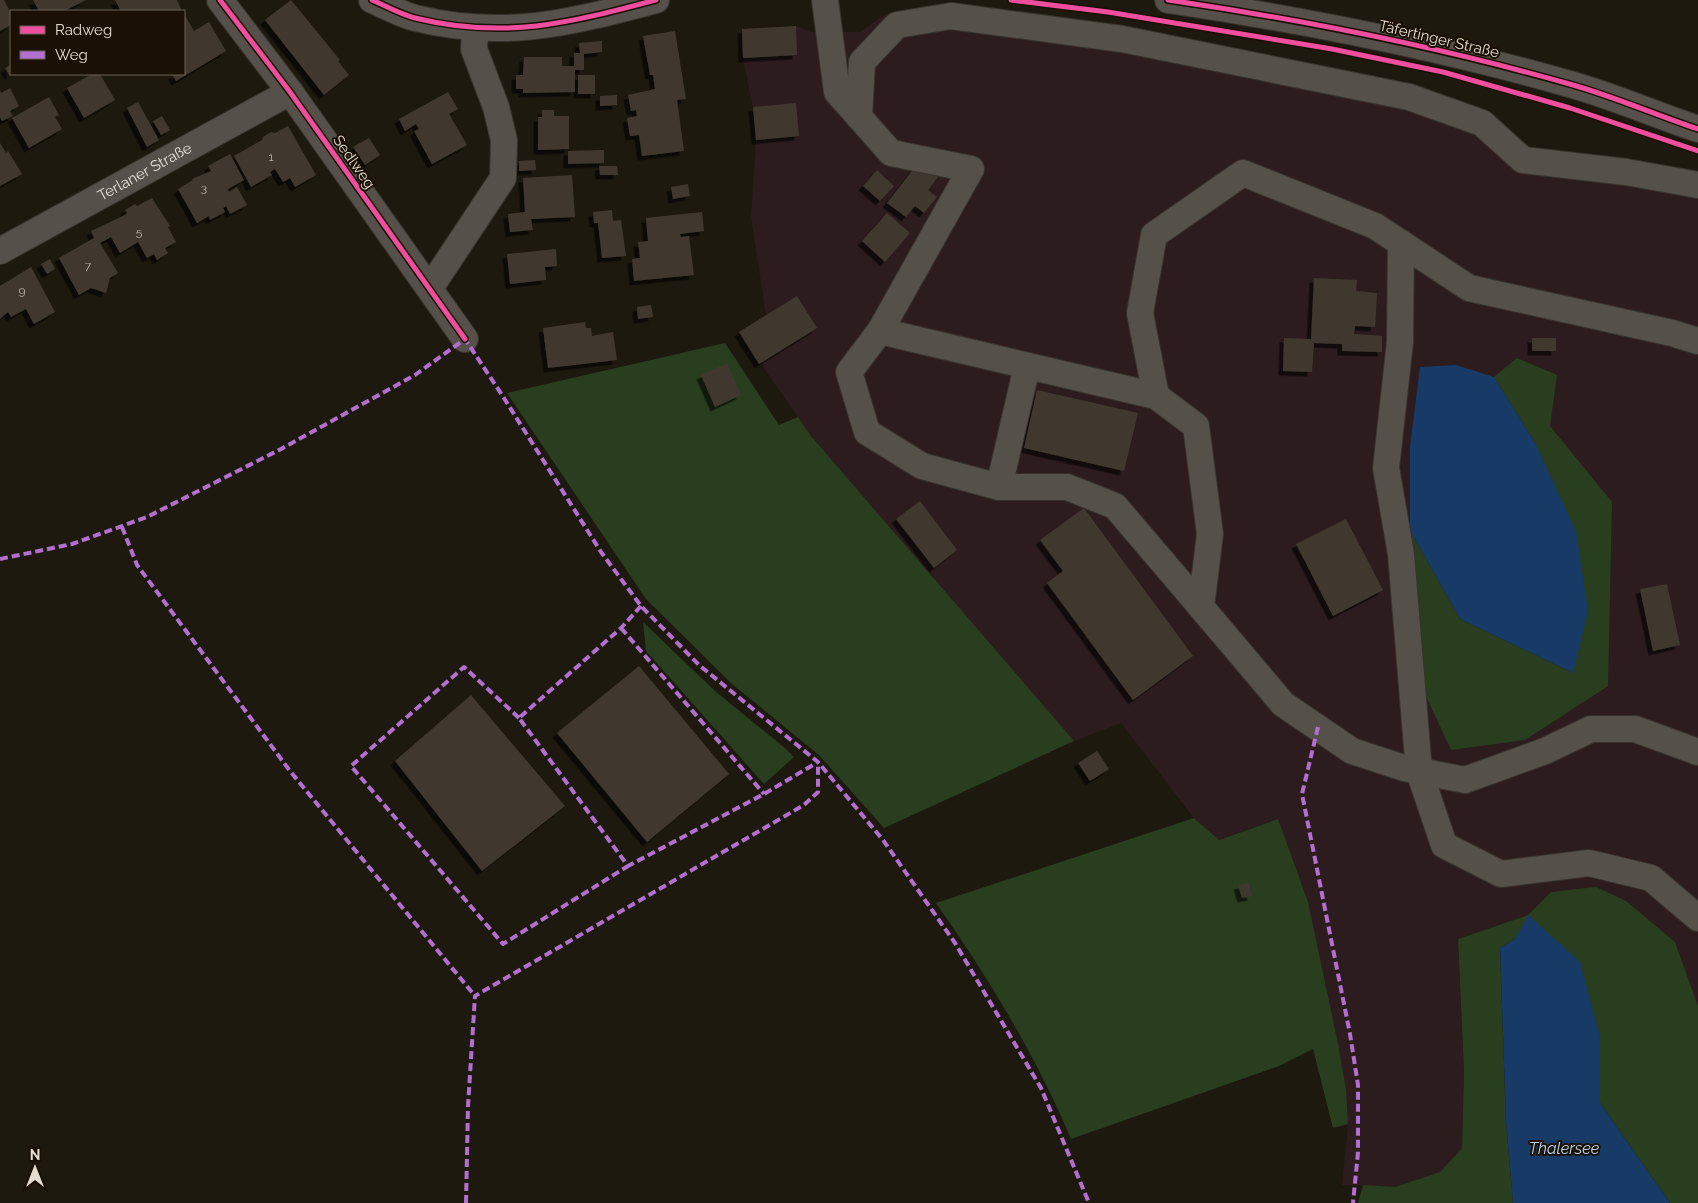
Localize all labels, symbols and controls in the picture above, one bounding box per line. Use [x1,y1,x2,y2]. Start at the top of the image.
legend [10,10,185,75]
street label: Täfertinger Straße [1377,16,1501,62]
text: Radweg [55,21,112,39]
text: Weg [55,46,88,64]
street label: Sedlweg [329,132,379,192]
street label: Terlaner Straße [94,139,195,205]
house number: 1 [268,150,274,164]
house number: 3 [201,181,207,195]
house number: 5 [136,225,143,239]
house number: 7 [85,259,92,273]
house number: 9 [18,284,26,298]
water label: Thalersee [1529,1139,1600,1158]
north arrow [10,1143,60,1193]
text: N [30,1147,40,1163]

